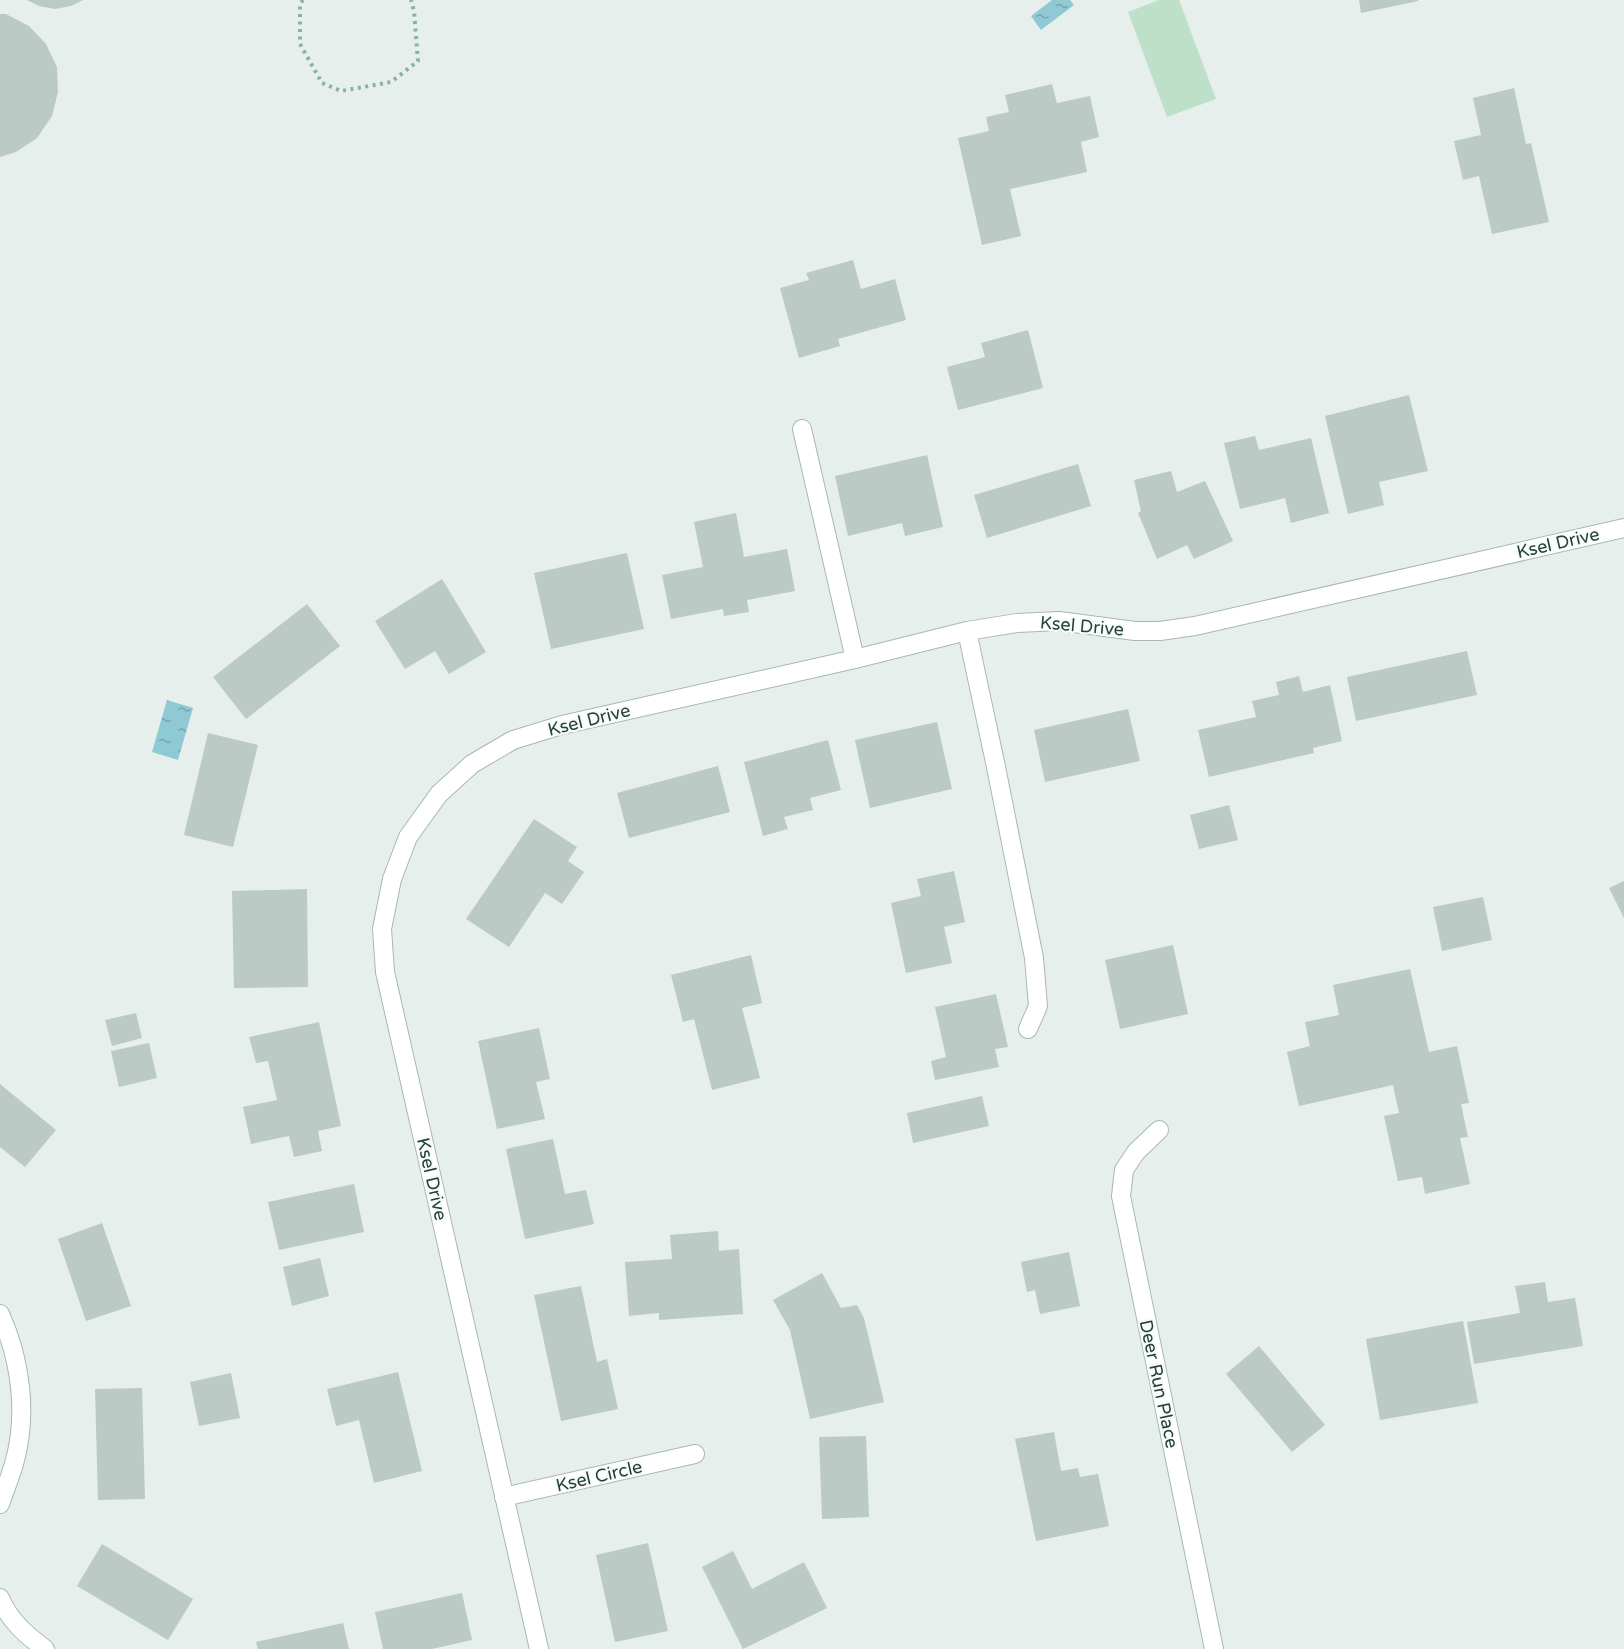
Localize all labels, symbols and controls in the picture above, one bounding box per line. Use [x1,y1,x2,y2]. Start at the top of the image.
street label: Ksel Drive [1514,523,1602,563]
street label: Ksel Drive [1039,611,1125,641]
street label: Ksel Drive [545,699,633,741]
street label: Ksel Drive [412,1135,452,1223]
street label: Deer Run Place [1135,1318,1183,1450]
street label: Ksel Circle [554,1455,644,1497]

